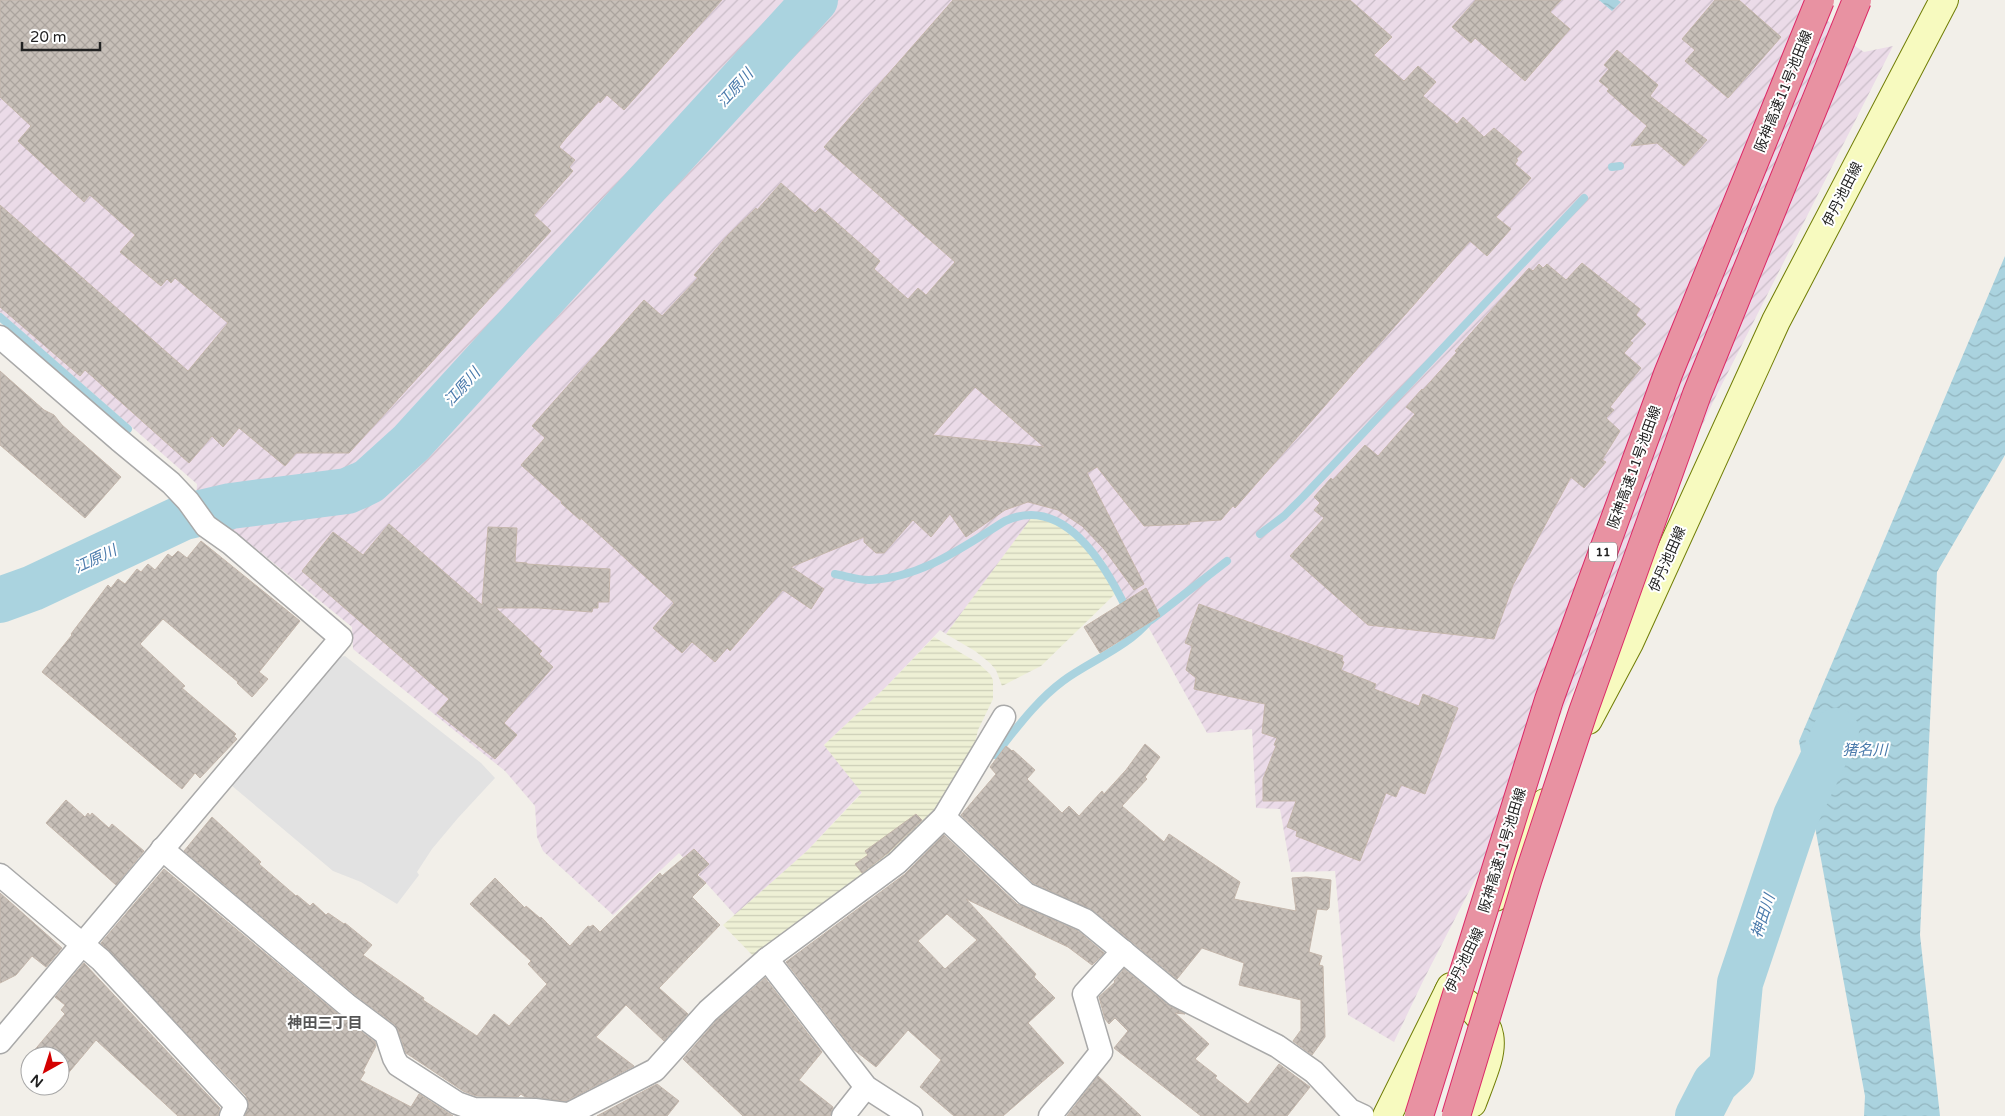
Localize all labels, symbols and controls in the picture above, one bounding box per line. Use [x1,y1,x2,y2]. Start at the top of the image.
scale bar [22,20,100,52]
text: 20 m [30,28,67,46]
street label: 阪神高速11号池田線 [1751,28,1816,154]
water label: 江原川 [713,64,758,111]
street label: 伊丹池田線 [1819,159,1866,229]
water label: 江原川 [440,363,485,410]
street label: 阪神高速11号池田線 [1604,403,1665,531]
street label: 伊丹池田線 [1645,524,1689,595]
water label: 江原川 [71,540,121,577]
road number: 11 [1589,542,1617,562]
water label: 猪名川 [1842,741,1889,759]
street label: 阪神高速11号池田線 [1475,786,1530,915]
water label: 神田川 [1747,890,1779,940]
street label: 伊丹池田線 [1441,925,1487,995]
district label: 神田三丁目 [286,1014,363,1032]
north arrow [20,1046,70,1096]
text: N [27,1071,47,1091]

